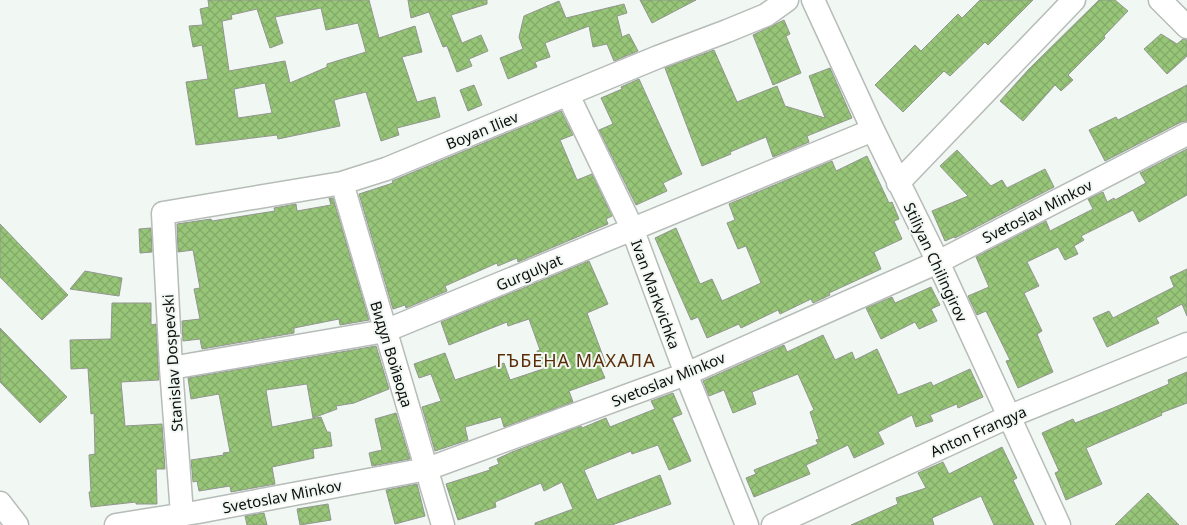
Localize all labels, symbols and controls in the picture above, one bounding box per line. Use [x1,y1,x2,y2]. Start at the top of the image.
street label: Boyan Iliev [443,106,521,154]
street label: Svetoslav Minkov [979,174,1096,247]
street label: Stiliyan Chilingirov [900,199,973,325]
street label: Ivan Markvichka [627,237,685,351]
street label: Gurgulyat [493,249,566,295]
street label: Stanislav Dospevski [157,294,187,432]
street label: Видул Войвода [366,298,418,410]
street label: Svetoslav Minkov [608,347,728,411]
district label: ГЪБЕНА МАХАЛА [496,348,656,372]
street label: Anton Frangya [927,401,1029,461]
street label: Svetoslav Minkov [221,475,344,517]

